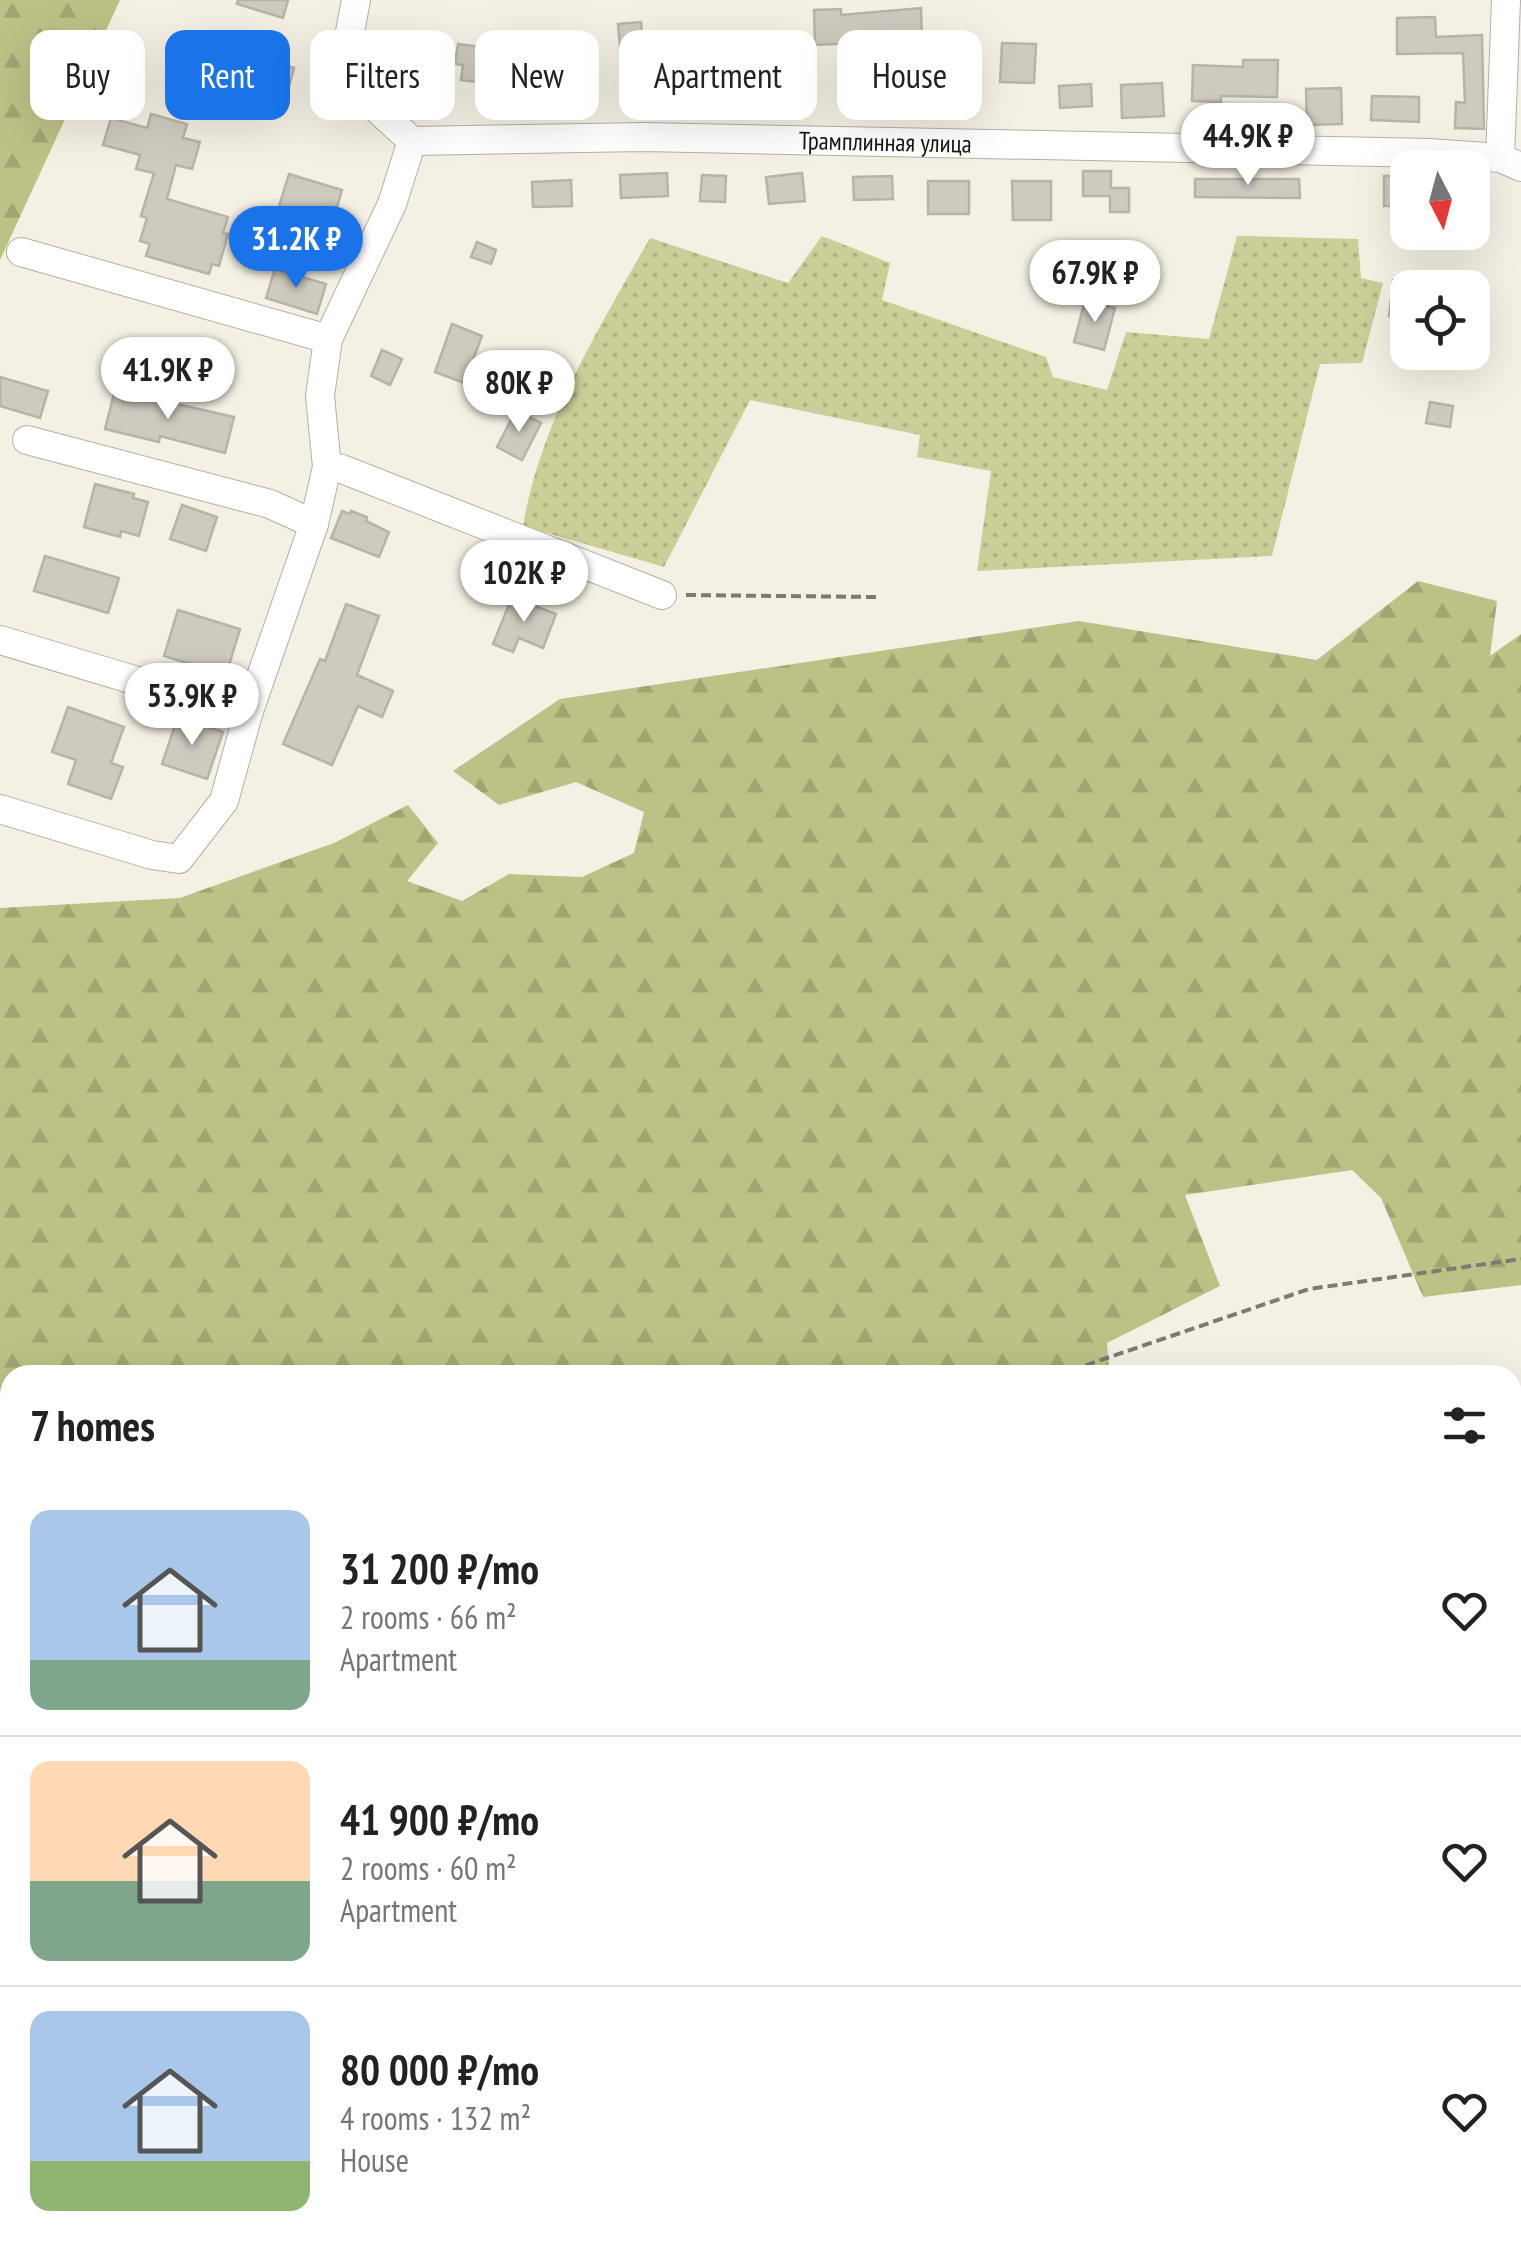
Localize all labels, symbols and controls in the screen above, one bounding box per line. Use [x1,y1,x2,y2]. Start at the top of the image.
chip: Buy [30,30,145,120]
chip: Rent [165,30,290,120]
chip: Filters [310,30,455,120]
chip: New [475,30,599,120]
chip: Apartment [619,30,817,120]
chip: House [837,30,982,120]
pin: 44.9K ₽ [1156,103,1340,188]
text: 44.9K ₽ [1203,114,1293,156]
street label: Трамплинная улица [799,124,972,160]
north arrow [1390,150,1490,250]
map controls [1390,150,1490,370]
pin: 31.2K ₽ [204,206,388,291]
text: 31.2K ₽ [251,217,341,259]
pin: 67.9K ₽ [1003,240,1187,325]
text: 67.9K ₽ [1051,251,1139,293]
button: locate [1390,270,1490,370]
pin: 41.9K ₽ [76,337,260,422]
text: 41.9K ₽ [123,348,213,390]
pin: 80K ₽ [449,350,589,435]
text: 80K ₽ [485,361,553,403]
pin: 102K ₽ [443,540,605,625]
text: 102K ₽ [482,551,566,593]
pin: 53.9K ₽ [100,663,284,748]
text: 53.9K ₽ [147,674,237,716]
text: 7 homes [30,1398,155,1453]
icon: filters [1437,1398,1492,1453]
text: 31 200 ₽/mo [340,1541,539,1596]
icon: home [110,1550,230,1670]
icon: heart [1437,1583,1492,1638]
text: 2 rooms · 66 m² [340,1596,517,1638]
text: Apartment [340,1638,457,1680]
text: 41 900 ₽/mo [340,1792,539,1847]
icon: home [110,1801,230,1921]
icon: heart [1437,1834,1492,1889]
text: 2 rooms · 60 m² [340,1847,517,1889]
text: Apartment [340,1889,457,1931]
text: 80 000 ₽/mo [340,2042,539,2097]
icon: home [110,2051,230,2171]
icon: heart [1437,2084,1492,2139]
text: 4 rooms · 132 m² [340,2097,531,2139]
text: House [340,2139,409,2181]

